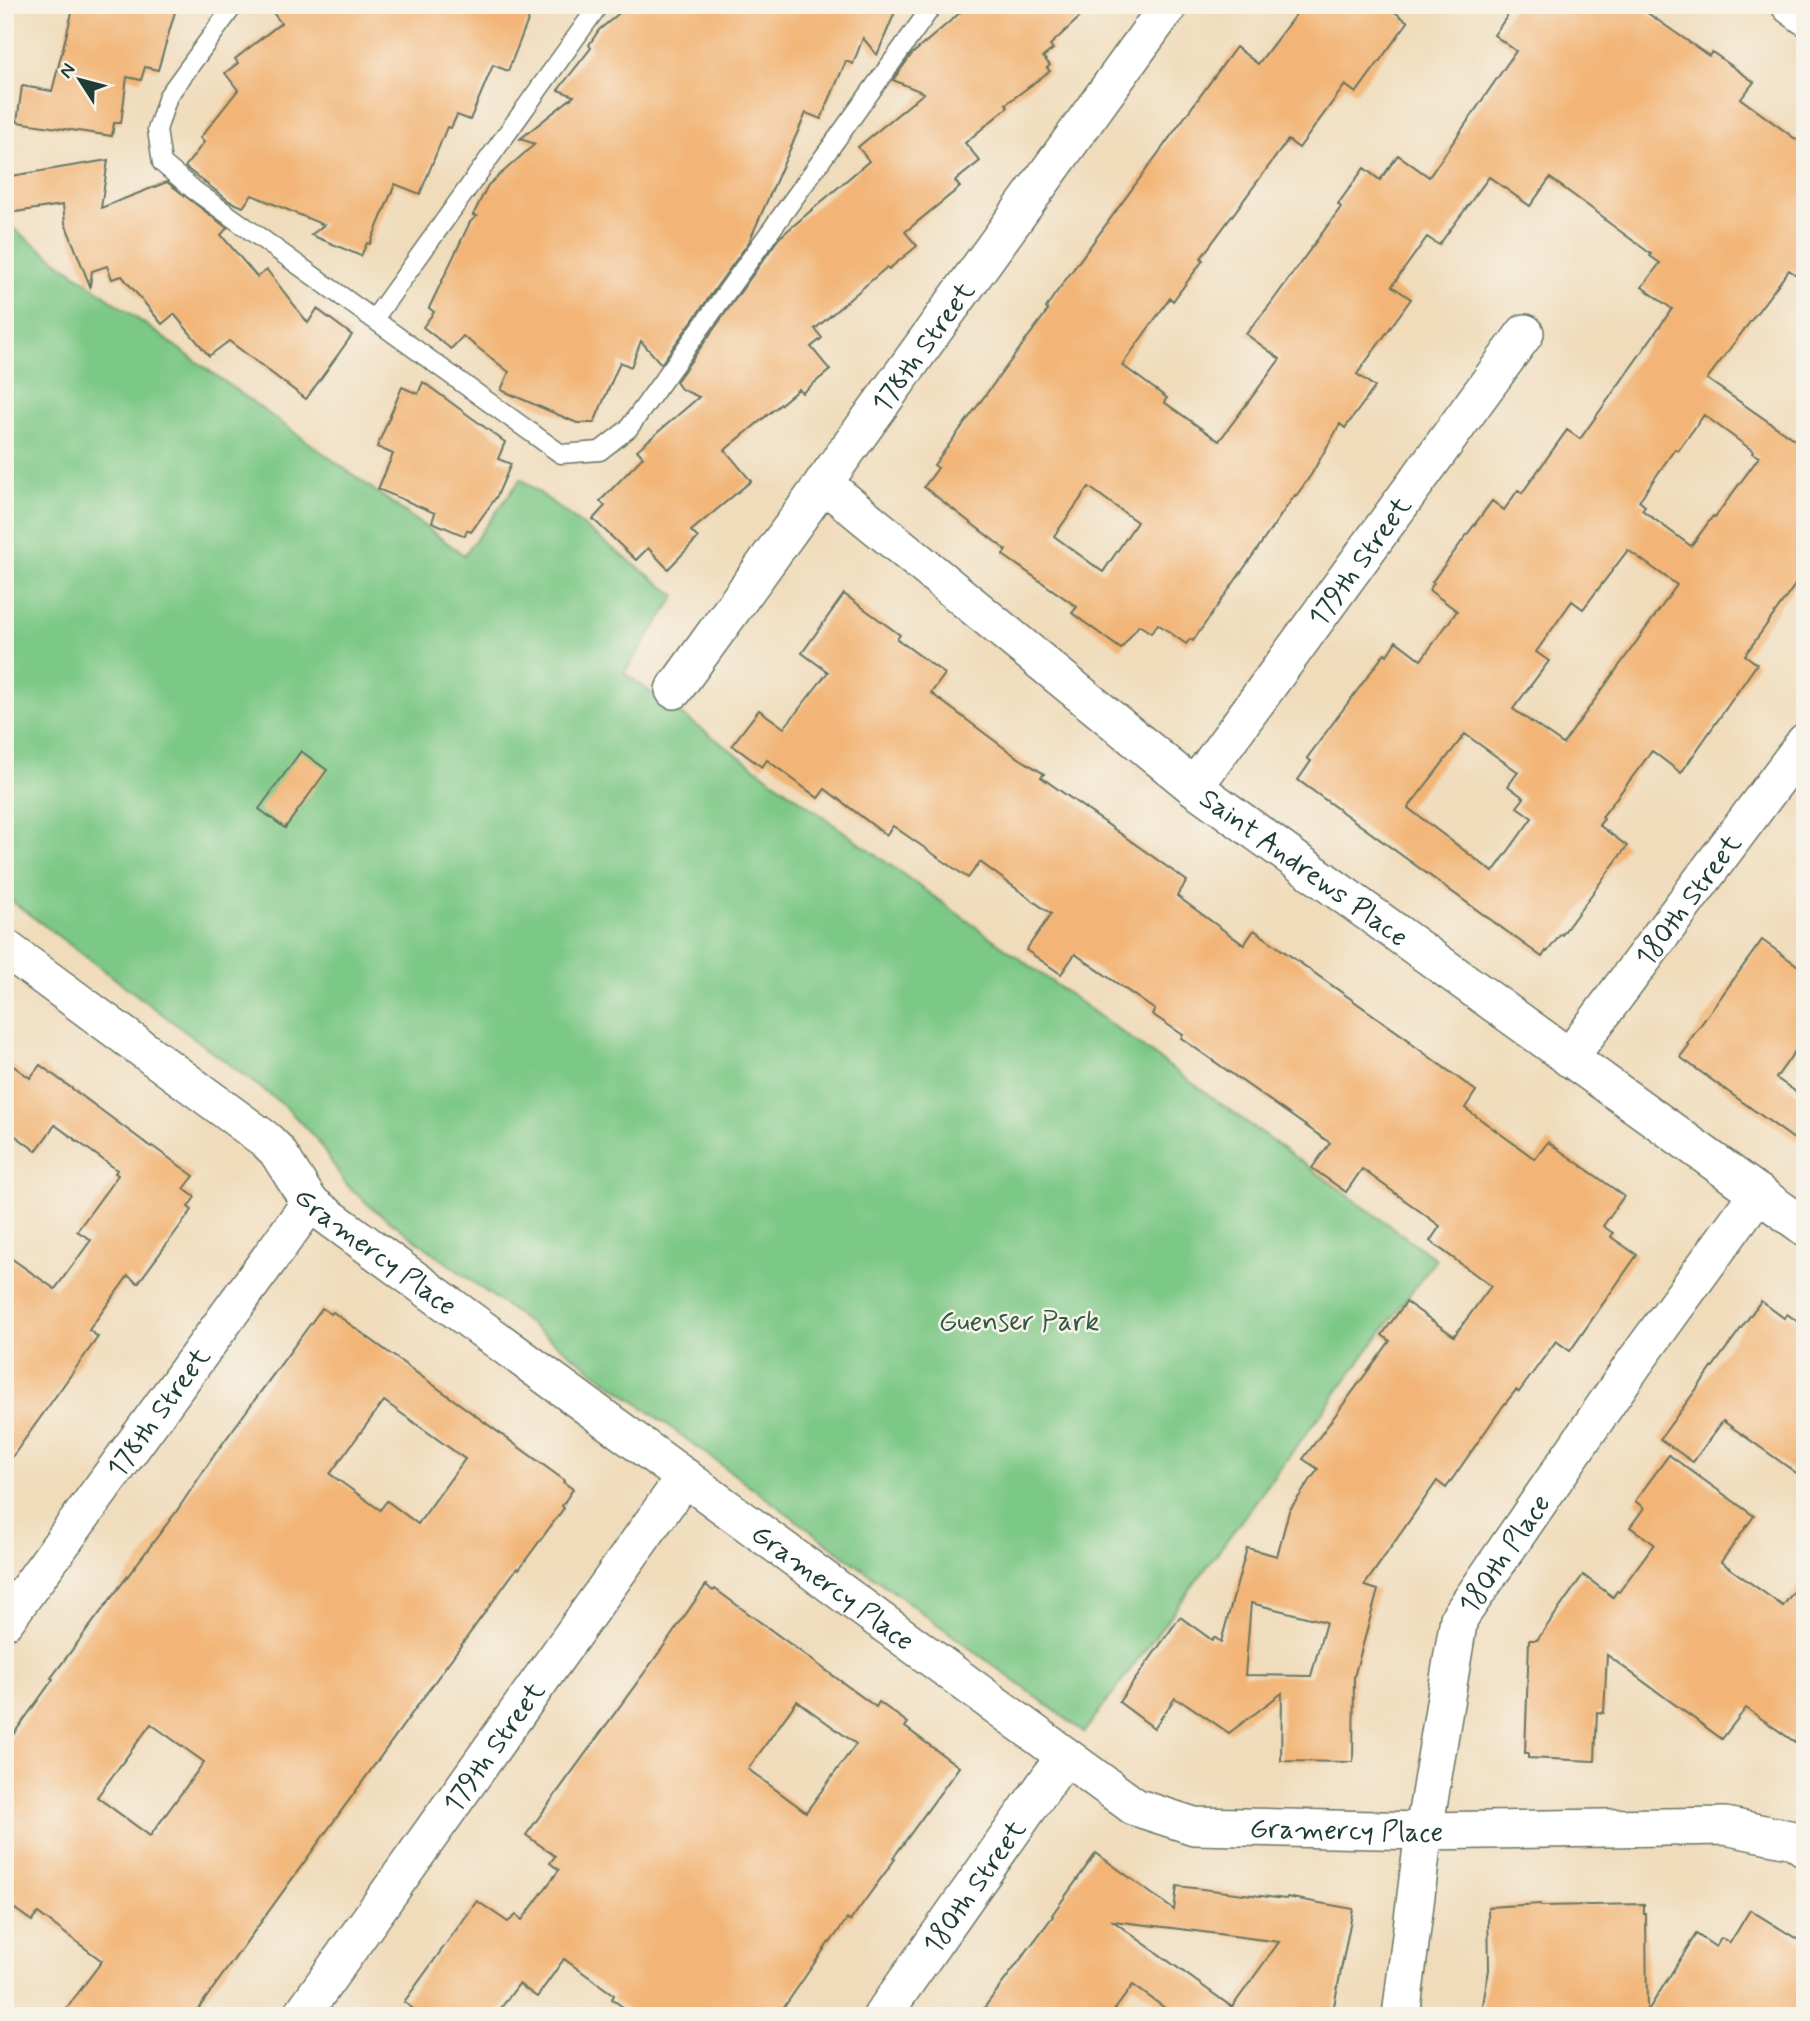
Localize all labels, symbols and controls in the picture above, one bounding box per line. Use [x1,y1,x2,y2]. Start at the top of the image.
north arrow [46,46,116,116]
text: N [54,58,81,83]
street label: 178th Street [865,274,985,421]
street label: 179th Street [1301,489,1421,635]
street label: Saint Andrews Place [1191,781,1415,956]
street label: 180th Street [1628,827,1751,974]
street label: Gramercy Place [284,1182,464,1325]
park label: Guenser Park [939,1304,1099,1341]
street label: 178th Street [100,1340,220,1486]
street label: 180th Place [1451,1487,1560,1622]
street label: Gramercy Place [743,1516,921,1660]
street label: 179th Street [436,1675,555,1821]
street label: Gramercy Place [1249,1811,1443,1852]
street label: 180th Street [916,1813,1036,1962]

